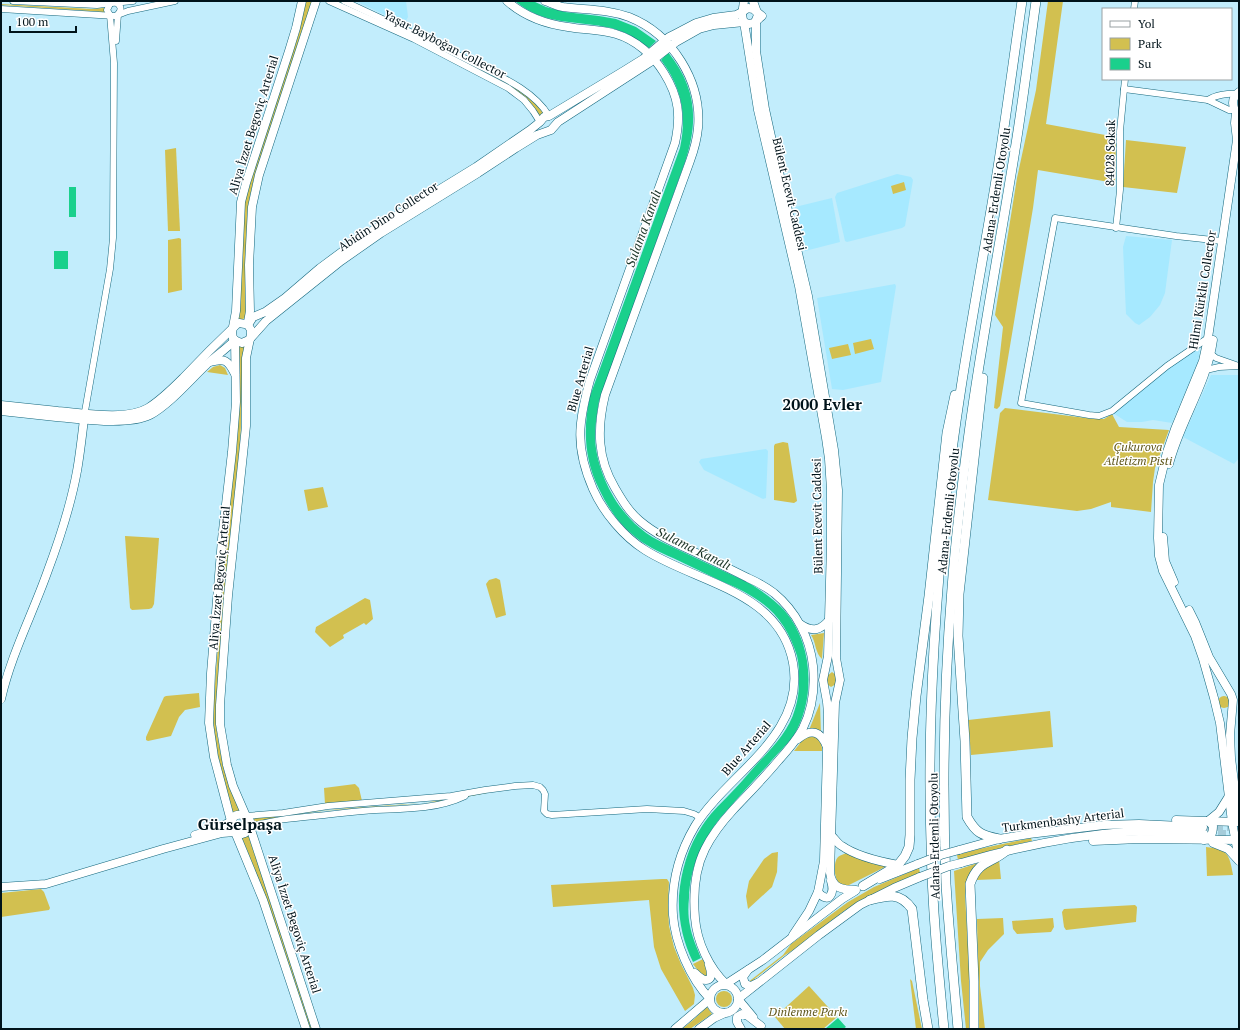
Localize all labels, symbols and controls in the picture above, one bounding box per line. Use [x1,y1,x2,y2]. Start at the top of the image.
street label: Yaşar Bayboğan Collector [381,7,509,82]
scale bar [10,8,76,34]
legend [1102,8,1232,80]
text: 100 m [16,14,49,29]
text: Yol [1138,16,1155,31]
text: Park [1138,36,1163,51]
street label: Aliya İzzet Begoviç Arterial [225,53,281,196]
text: Su [1138,56,1151,71]
street label: 84028 Sokak [1102,119,1118,186]
street label: Adana-Erdemli Otoyolu [979,126,1013,254]
street label: Bülent Ecevit Caddesi [770,136,810,252]
street label: Abidin Dino Collector [335,178,441,254]
water label: Sulama Kanalı [621,187,665,269]
street label: Hilmi Kürklü Collector [1185,229,1219,351]
street label: Blue Arterial [563,344,597,414]
district label: 2000 Evler [782,393,862,415]
park label: Çukurova Atletizm Pisti [1103,439,1173,468]
street label: Adana-Erdemli Otoyolu [934,447,962,575]
street label: Bülent Ecevit Caddesi [808,458,826,574]
street label: Aliya İzzet Begoviç Arterial [205,505,233,651]
water label: Sulama Kanalı [654,522,734,574]
street label: Blue Arterial [718,717,774,779]
street label: Adana-Erdemli Otoyolu [925,772,943,899]
street label: Turkmenbashy Arterial [1001,805,1125,835]
district label: Gürselpaşa [198,813,282,835]
street label: Aliya İzzet Begoviç Arterial [266,853,325,995]
park label: Dinlenme Parkı [767,1004,848,1019]

